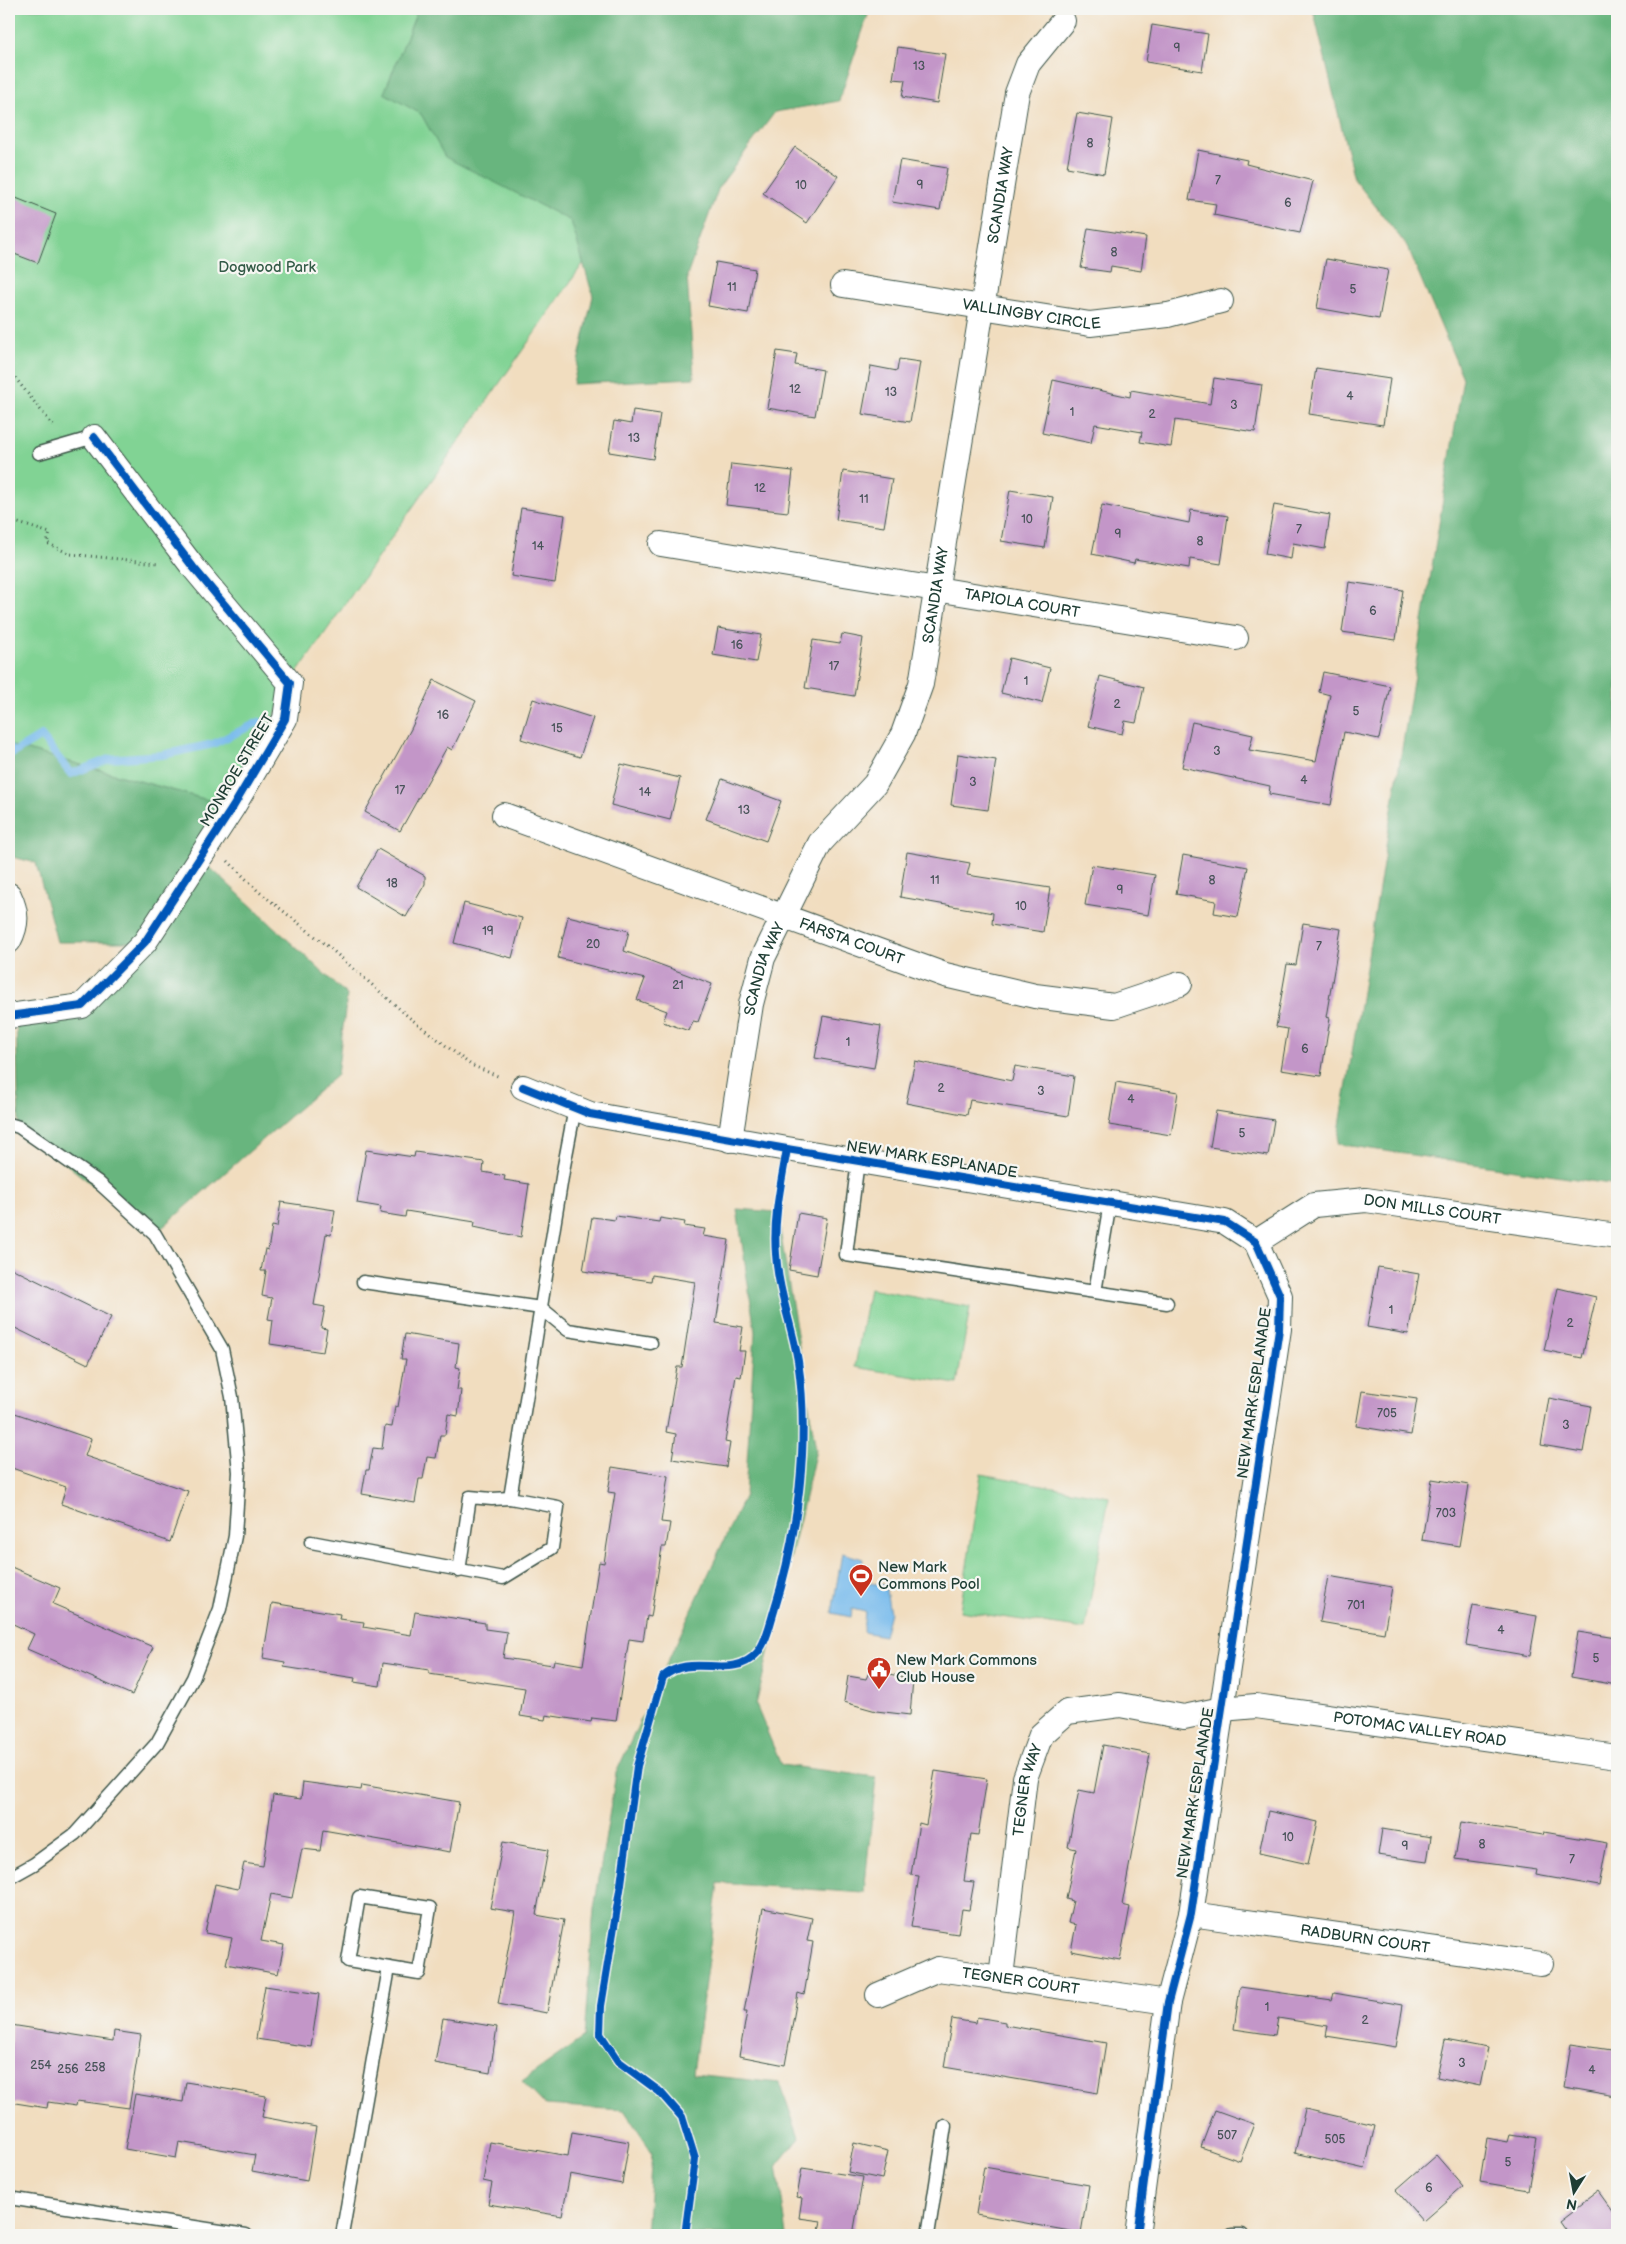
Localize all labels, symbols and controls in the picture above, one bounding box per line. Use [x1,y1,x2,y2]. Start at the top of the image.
house number: 9 [1174,41,1181,56]
house number: 13 [913,59,925,74]
house number: 8 [1087,136,1094,151]
street label: SCANDIA WAY [984,145,1018,245]
house number: 7 [1215,173,1221,188]
house number: 10 [795,178,807,193]
house number: 9 [917,178,924,193]
house number: 6 [1284,196,1292,211]
house number: 8 [1111,245,1118,260]
park label: Dogwood Park [218,258,316,277]
house number: 11 [727,280,737,295]
house number: 5 [1350,282,1357,297]
street label: VALLINGBY CIRCLE [961,295,1102,334]
house number: 12 [789,382,801,397]
house number: 13 [885,385,897,400]
house number: 4 [1346,389,1354,404]
house number: 3 [1230,398,1238,413]
house number: 1 [1070,405,1074,420]
house number: 2 [1148,407,1156,422]
house number: 13 [628,431,640,446]
house number: 12 [754,481,766,496]
house number: 11 [859,492,869,507]
house number: 10 [1021,512,1033,527]
house number: 7 [1296,522,1302,537]
house number: 9 [1115,527,1122,542]
house number: 8 [1197,534,1204,549]
house number: 14 [532,539,545,554]
street label: SCANDIA WAY [919,545,953,644]
street label: TAPIOLA COURT [963,585,1081,622]
house number: 6 [1369,604,1377,619]
house number: 16 [731,638,743,653]
house number: 17 [829,659,839,674]
house number: 1 [1024,674,1028,689]
house number: 2 [1113,697,1121,712]
house number: 5 [1353,704,1360,719]
house number: 16 [437,708,449,723]
street label: MONROE STREET [196,710,279,830]
house number: 15 [551,721,563,736]
house number: 3 [1213,744,1221,759]
house number: 4 [1300,773,1308,788]
house number: 3 [969,775,977,790]
house number: 17 [395,783,405,798]
house number: 14 [639,785,652,800]
house number: 13 [738,803,750,818]
house number: 11 [930,873,940,888]
house number: 8 [1209,873,1216,888]
house number: 18 [386,876,398,891]
house number: 9 [1117,883,1124,898]
house number: 10 [1015,899,1027,914]
street label: FARSTA COURT [797,914,907,969]
street label: SCANDIA WAY [740,919,789,1017]
house number: 19 [482,924,494,939]
house number: 20 [586,937,600,952]
house number: 7 [1316,939,1322,954]
house number: 21 [672,978,684,993]
house number: 1 [846,1035,850,1050]
house number: 6 [1301,1042,1309,1057]
house number: 2 [937,1081,945,1096]
house number: 3 [1037,1084,1045,1099]
house number: 4 [1127,1092,1135,1107]
house number: 5 [1239,1126,1246,1141]
street label: NEW MARK ESPLANADE [845,1137,1019,1182]
street label: DON MILLS COURT [1362,1191,1502,1229]
house number: 1 [1389,1303,1393,1318]
street label: NEW MARK ESPLANADE [1233,1306,1276,1480]
house number: 2 [1566,1316,1574,1331]
house number: 705 [1377,1406,1397,1421]
house number: 3 [1562,1418,1570,1433]
house number: 703 [1436,1506,1456,1521]
place label: New Mark Commons Pool [878,1558,980,1594]
sports icon: New Mark Commons Pool [848,1563,874,1597]
house number: 701 [1347,1598,1365,1613]
house number: 4 [1497,1623,1505,1638]
place label: New Mark Commons Club House [896,1651,1038,1687]
house number: 5 [1593,1651,1600,1666]
public building icon: New Mark Commons Club House [866,1656,892,1690]
street label: NEW MARK ESPLANADE [1173,1706,1218,1880]
street label: POTOMAC VALLEY ROAD [1332,1708,1508,1751]
street label: TEGNER WAY [1009,1741,1047,1837]
house number: 10 [1282,1830,1294,1845]
house number: 8 [1479,1837,1486,1852]
house number: 9 [1402,1839,1409,1854]
house number: 7 [1569,1852,1575,1867]
street label: RADBURN COURT [1299,1921,1431,1958]
street label: TEGNER COURT [961,1964,1081,1999]
house number: 1 [1265,2000,1269,2015]
house number: 2 [1361,2013,1369,2028]
house number: 3 [1458,2056,1466,2071]
house number: 254 [30,2058,52,2073]
house number: 258 [85,2060,105,2075]
house number: 256 [57,2062,79,2077]
house number: 4 [1588,2063,1596,2078]
house number: 507 [1217,2128,1237,2143]
house number: 505 [1325,2132,1346,2147]
house number: 5 [1505,2155,1512,2170]
north arrow [1548,2166,1598,2216]
house number: 6 [1425,2181,1433,2196]
text: N [1565,2195,1578,2214]

